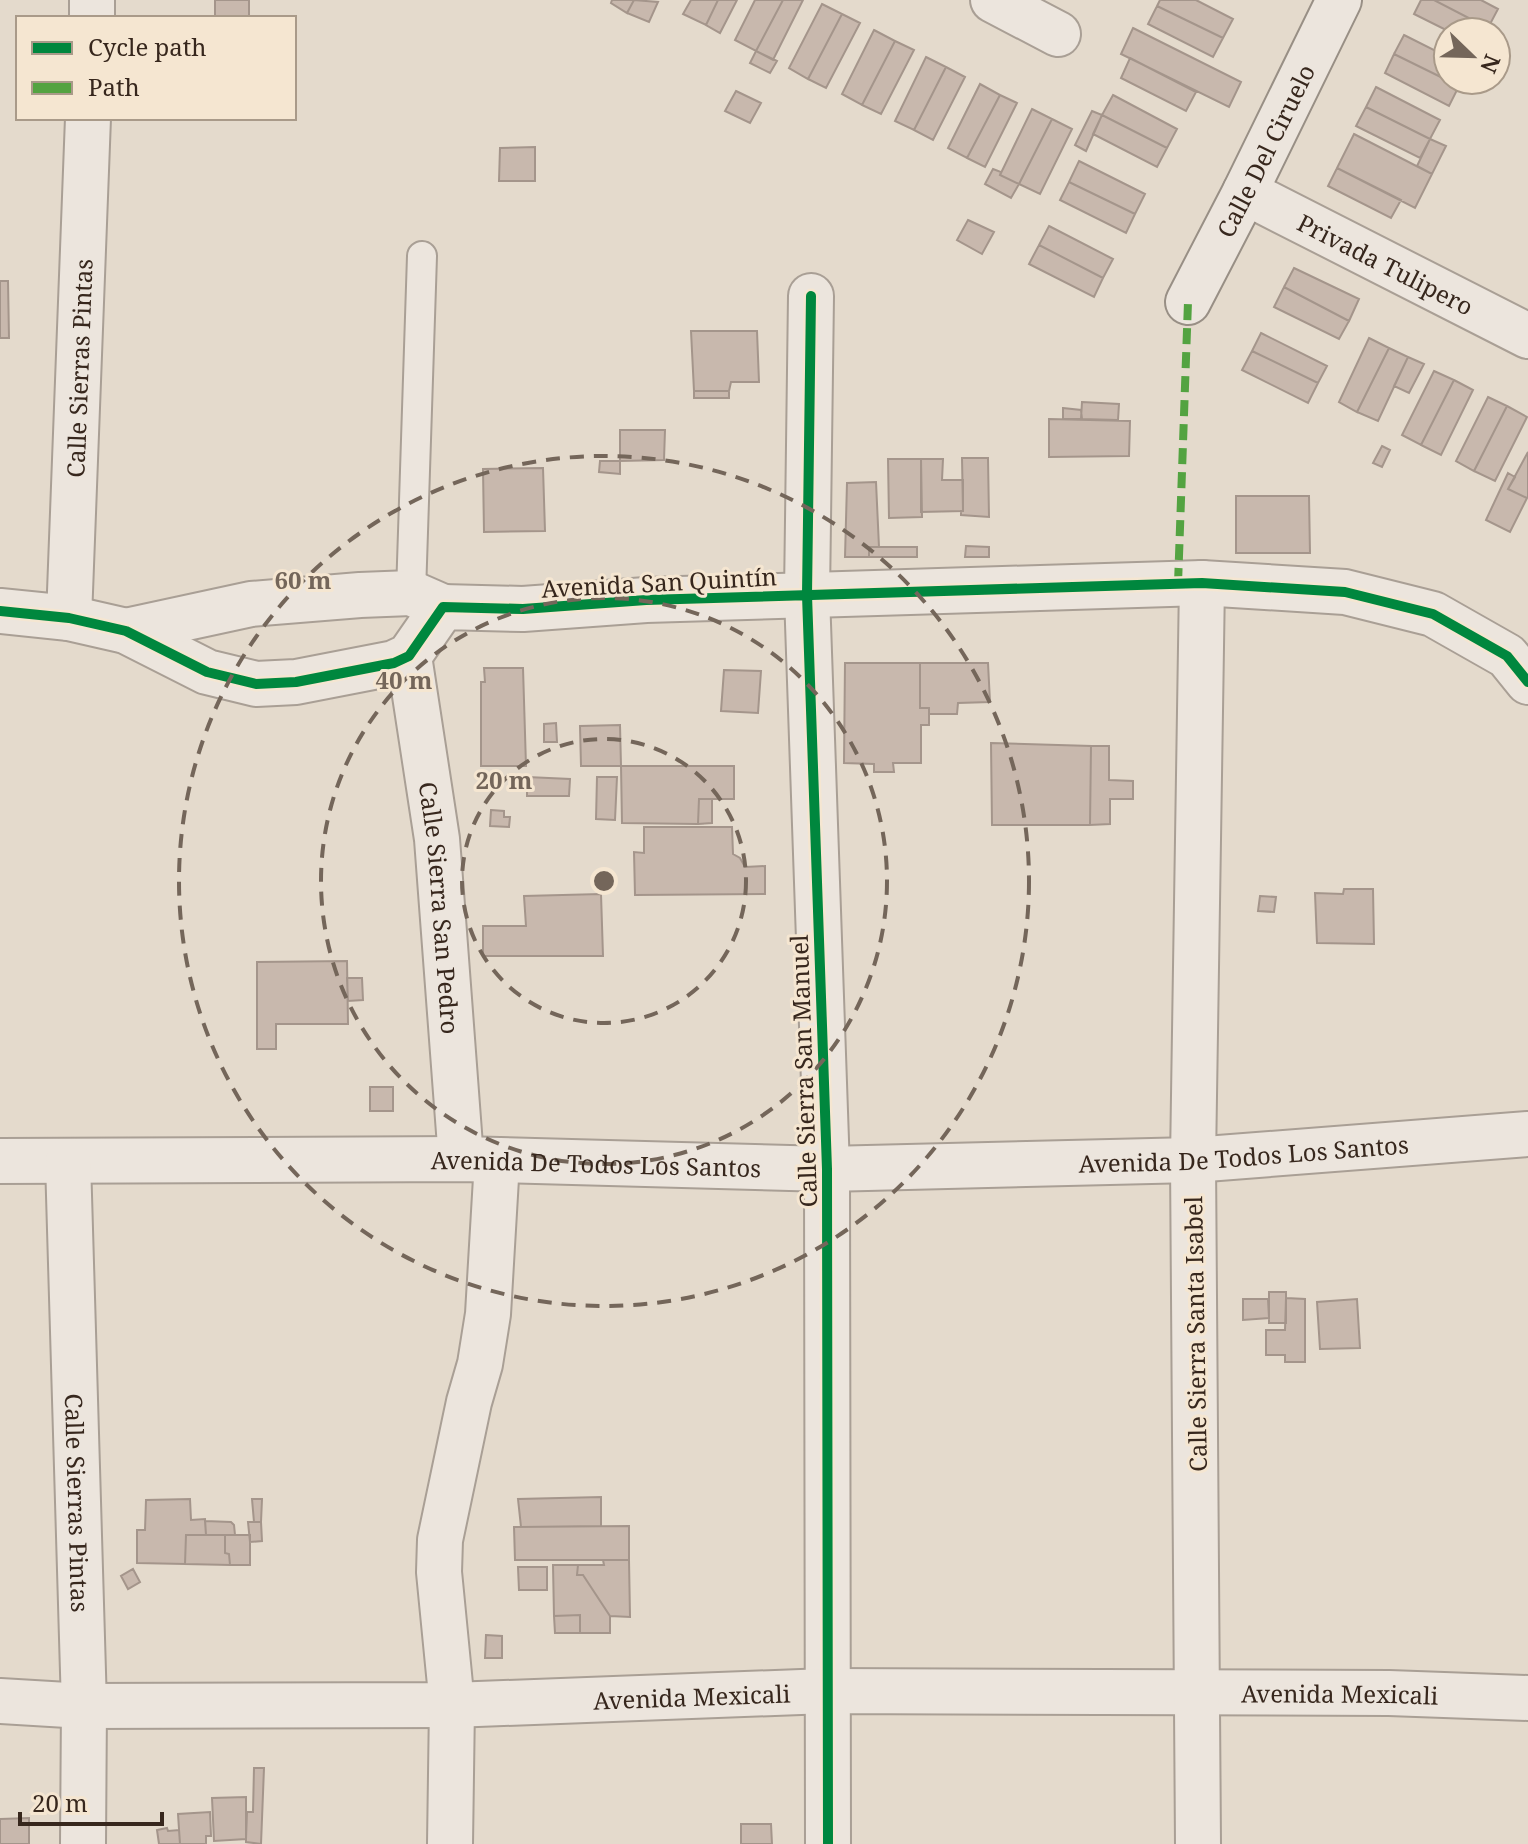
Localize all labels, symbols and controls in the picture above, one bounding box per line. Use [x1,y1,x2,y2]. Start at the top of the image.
legend [16,16,296,120]
north arrow [1432,16,1512,96]
text: Cycle path [88,30,207,63]
text: N [1474,50,1509,78]
street label: Calle Del Ciruelo [1208,58,1322,243]
text: Path [88,70,140,103]
street label: Privada Tulipero [1292,205,1479,322]
street label: Calle Sierras Pintas [58,258,99,478]
street label: Avenida San Quintín [540,559,778,605]
text: 60 m [274,563,332,596]
text: 40 m [375,663,433,696]
text: 20 m [475,763,533,796]
street label: Calle Sierra San Pedro [412,779,468,1035]
centre of rings [590,867,618,895]
street label: Calle Sierra San Manuel [782,933,824,1208]
street label: Avenida De Todos Los Santos [1078,1127,1410,1179]
street label: Avenida De Todos Los Santos [431,1142,762,1184]
street label: Calle Sierra Santa Isabel [1176,1195,1214,1472]
street label: Calle Sierras Pintas [58,1393,98,1613]
street label: Avenida Mexicali [592,1676,791,1716]
street label: Avenida Mexicali [1241,1676,1439,1711]
scale bar [20,1776,162,1826]
text: 20 m [32,1786,88,1819]

